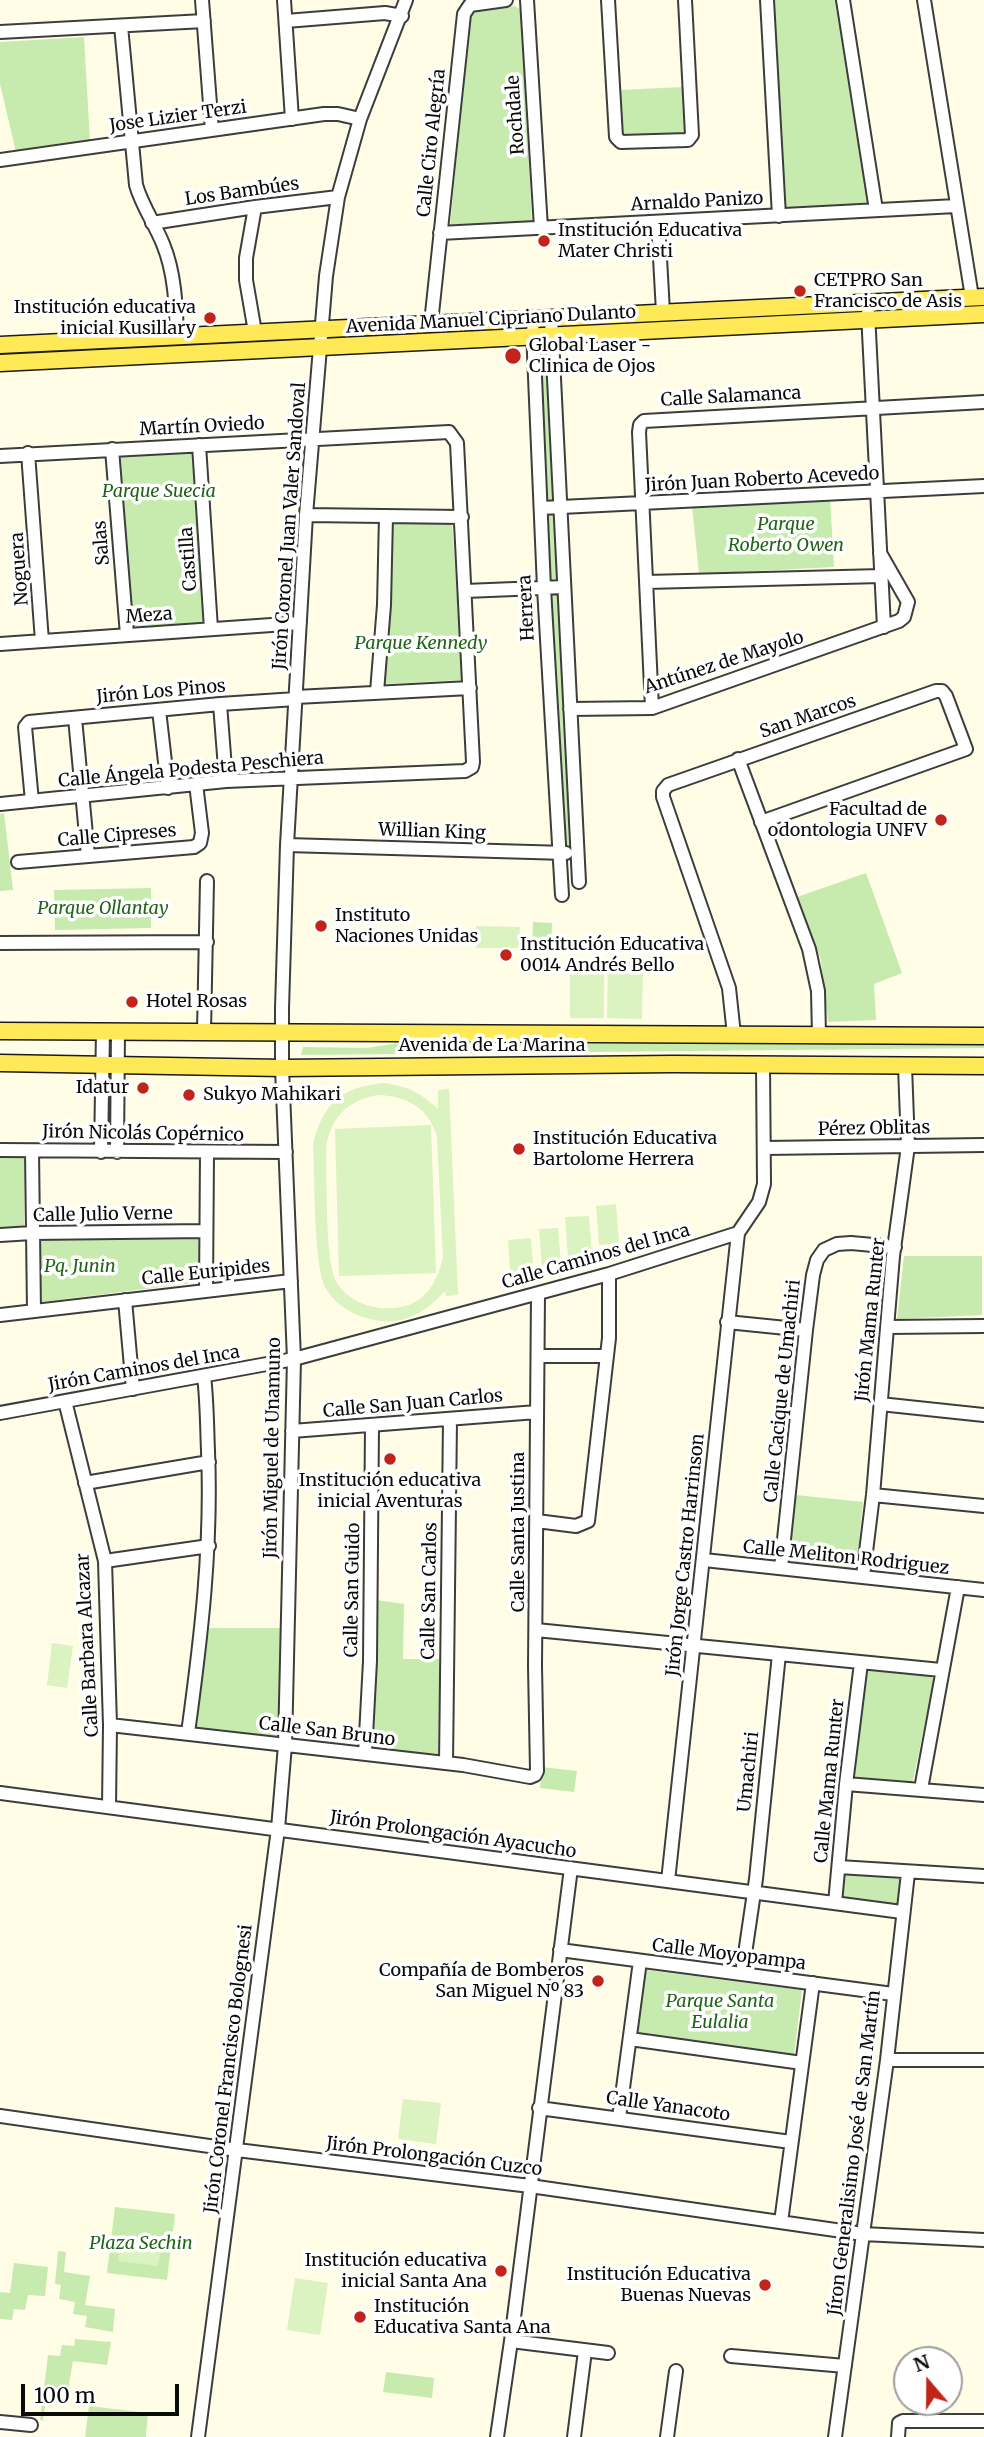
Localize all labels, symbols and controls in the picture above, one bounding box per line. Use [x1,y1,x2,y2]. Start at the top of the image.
street label: Calle Ciro Alegría [413,68,451,218]
street label: Rochdale [502,74,530,156]
street label: Jose Lizier Terzi [108,97,248,137]
street label: Los Bambúes [183,173,301,211]
street label: Arnaldo Panizo [630,188,764,216]
place label: Institución Educativa Mater Christi [558,220,742,262]
marker: Institución Educativa Mater Christi [536,233,552,249]
place label: CETPRO San Francisco de Asis [814,270,962,312]
marker: CETPRO San Francisco de Asis [792,283,808,299]
place label: Institución educativa inicial Kusillary [14,297,196,340]
street label: Avenida Manuel Cipriano Dulanto [345,302,637,338]
marker: Institución educativa inicial Kusillary [202,310,218,326]
place label: Global Laser - Clinica de Ojos [529,335,655,378]
marker: Global Laser - Clinica de Ojos [503,346,523,366]
street label: Jirón Coronel Juan Valer Sandoval [269,381,311,671]
street label: Calle Salamanca [660,383,802,411]
street label: Martín Oviedo [139,413,265,441]
street label: Jirón Juan Roberto Acevedo [644,463,880,497]
park label: Parque Suecia [102,481,216,503]
park label: Parque Roberto Owen [728,514,844,556]
street label: Salas [89,520,115,566]
street label: Castilla [176,526,202,592]
street label: Noguera [7,532,33,606]
street label: Herrera [514,574,540,642]
street label: Meza [125,604,173,628]
street label: Antúnez de Mayolo [641,627,807,699]
park label: Parque Kennedy [355,633,487,655]
street label: Jirón Los Pinos [95,676,227,708]
street label: San Marcos [757,690,859,744]
street label: Calle Ángela Podesta Peschiera [57,748,325,792]
place label: Facultad de odontologia UNFV [768,799,927,842]
marker: Facultad de odontologia UNFV [933,812,949,828]
street label: Willian King [378,819,486,845]
street label: Calle Cipreses [57,820,177,852]
park label: Parque Ollantay [37,898,169,920]
place label: Instituto Naciones Unidas [335,905,478,948]
marker: Instituto Naciones Unidas [313,918,329,934]
place label: Institución Educativa 0014 Andrés Bello [520,934,704,976]
marker: Institución Educativa 0014 Andrés Bello [498,947,514,963]
place label: Hotel Rosas [146,991,247,1013]
marker: Hotel Rosas [124,994,140,1010]
street label: Avenida de La Marina [399,1035,585,1057]
place label: Idatur [76,1077,129,1099]
marker: Idatur [135,1080,151,1096]
place label: Sukyo Mahikari [203,1084,341,1106]
marker: Sukyo Mahikari [181,1087,197,1103]
street label: Pérez Oblitas [818,1117,930,1141]
street label: Jirón Nicolás Copérnico [42,1121,244,1147]
place label: Institución Educativa Bartolome Herrera [533,1128,717,1170]
marker: Institución Educativa Bartolome Herrera [511,1141,527,1157]
street label: Calle Julio Verne [33,1203,173,1227]
street label: Calle Caminos del Inca [500,1220,692,1294]
street label: Jirón Mama Runter [852,1237,890,1403]
park label: Pq. Junin [44,1256,116,1278]
street label: Calle Euripides [141,1256,271,1290]
street label: Calle Cacique de Umachiri [761,1278,805,1504]
street label: Jirón Miguel de Unamuno [260,1337,286,1559]
street label: Jirón Caminos del Inca [46,1341,242,1397]
street label: Calle San Juan Carlos [322,1385,504,1423]
street label: Jirón Jorge Castro Harrinson [662,1432,710,1678]
marker: Institución educativa inicial Aventuras [382,1451,398,1467]
street label: Calle Santa Justina [508,1452,530,1612]
place label: Institución educativa inicial Aventuras [299,1470,481,1512]
street label: Calle San Guido [341,1522,365,1658]
street label: Calle San Carlos [418,1522,442,1660]
street label: Calle Meliton Rodriguez [742,1536,950,1580]
street label: Calle Barbara Alcazar [72,1553,104,1737]
street label: Calle Mama Runter [811,1698,849,1864]
street label: Calle San Bruno [258,1713,396,1751]
street label: Umachiri [734,1731,764,1813]
street label: Jirón Prolongación Ayacucho [328,1807,578,1863]
street label: Jirón Coronel Francisco Bolognesi [201,1923,257,2215]
street label: Calle Moyopampa [651,1935,807,1975]
place label: Compañía de Bomberos San Miguel Nº 83 [379,1960,584,2002]
marker: Compañía de Bomberos San Miguel Nº 83 [590,1973,606,1989]
street label: Jíron Generalisimo José de San Martín [824,1989,886,2317]
park label: Parque Santa Eulalia [666,1991,774,2034]
street label: Calle Yanacoto [605,2088,731,2126]
street label: Jirón Prolongación Cuzco [325,2133,543,2181]
park label: Plaza Sechin [89,2233,193,2255]
place label: Institución educativa inicial Santa Ana [305,2250,487,2292]
marker: Institución educativa inicial Santa Ana [493,2263,509,2279]
place label: Institución Educativa Buenas Nuevas [567,2264,751,2306]
marker: Institución Educativa Buenas Nuevas [757,2277,773,2293]
place label: Institución Educativa Santa Ana [374,2296,551,2338]
marker: Institución Educativa Santa Ana [352,2309,368,2325]
north arrow [893,2346,963,2416]
text: N [910,2349,933,2377]
scale bar [24,2370,182,2414]
text: 100 m [34,2382,96,2409]

